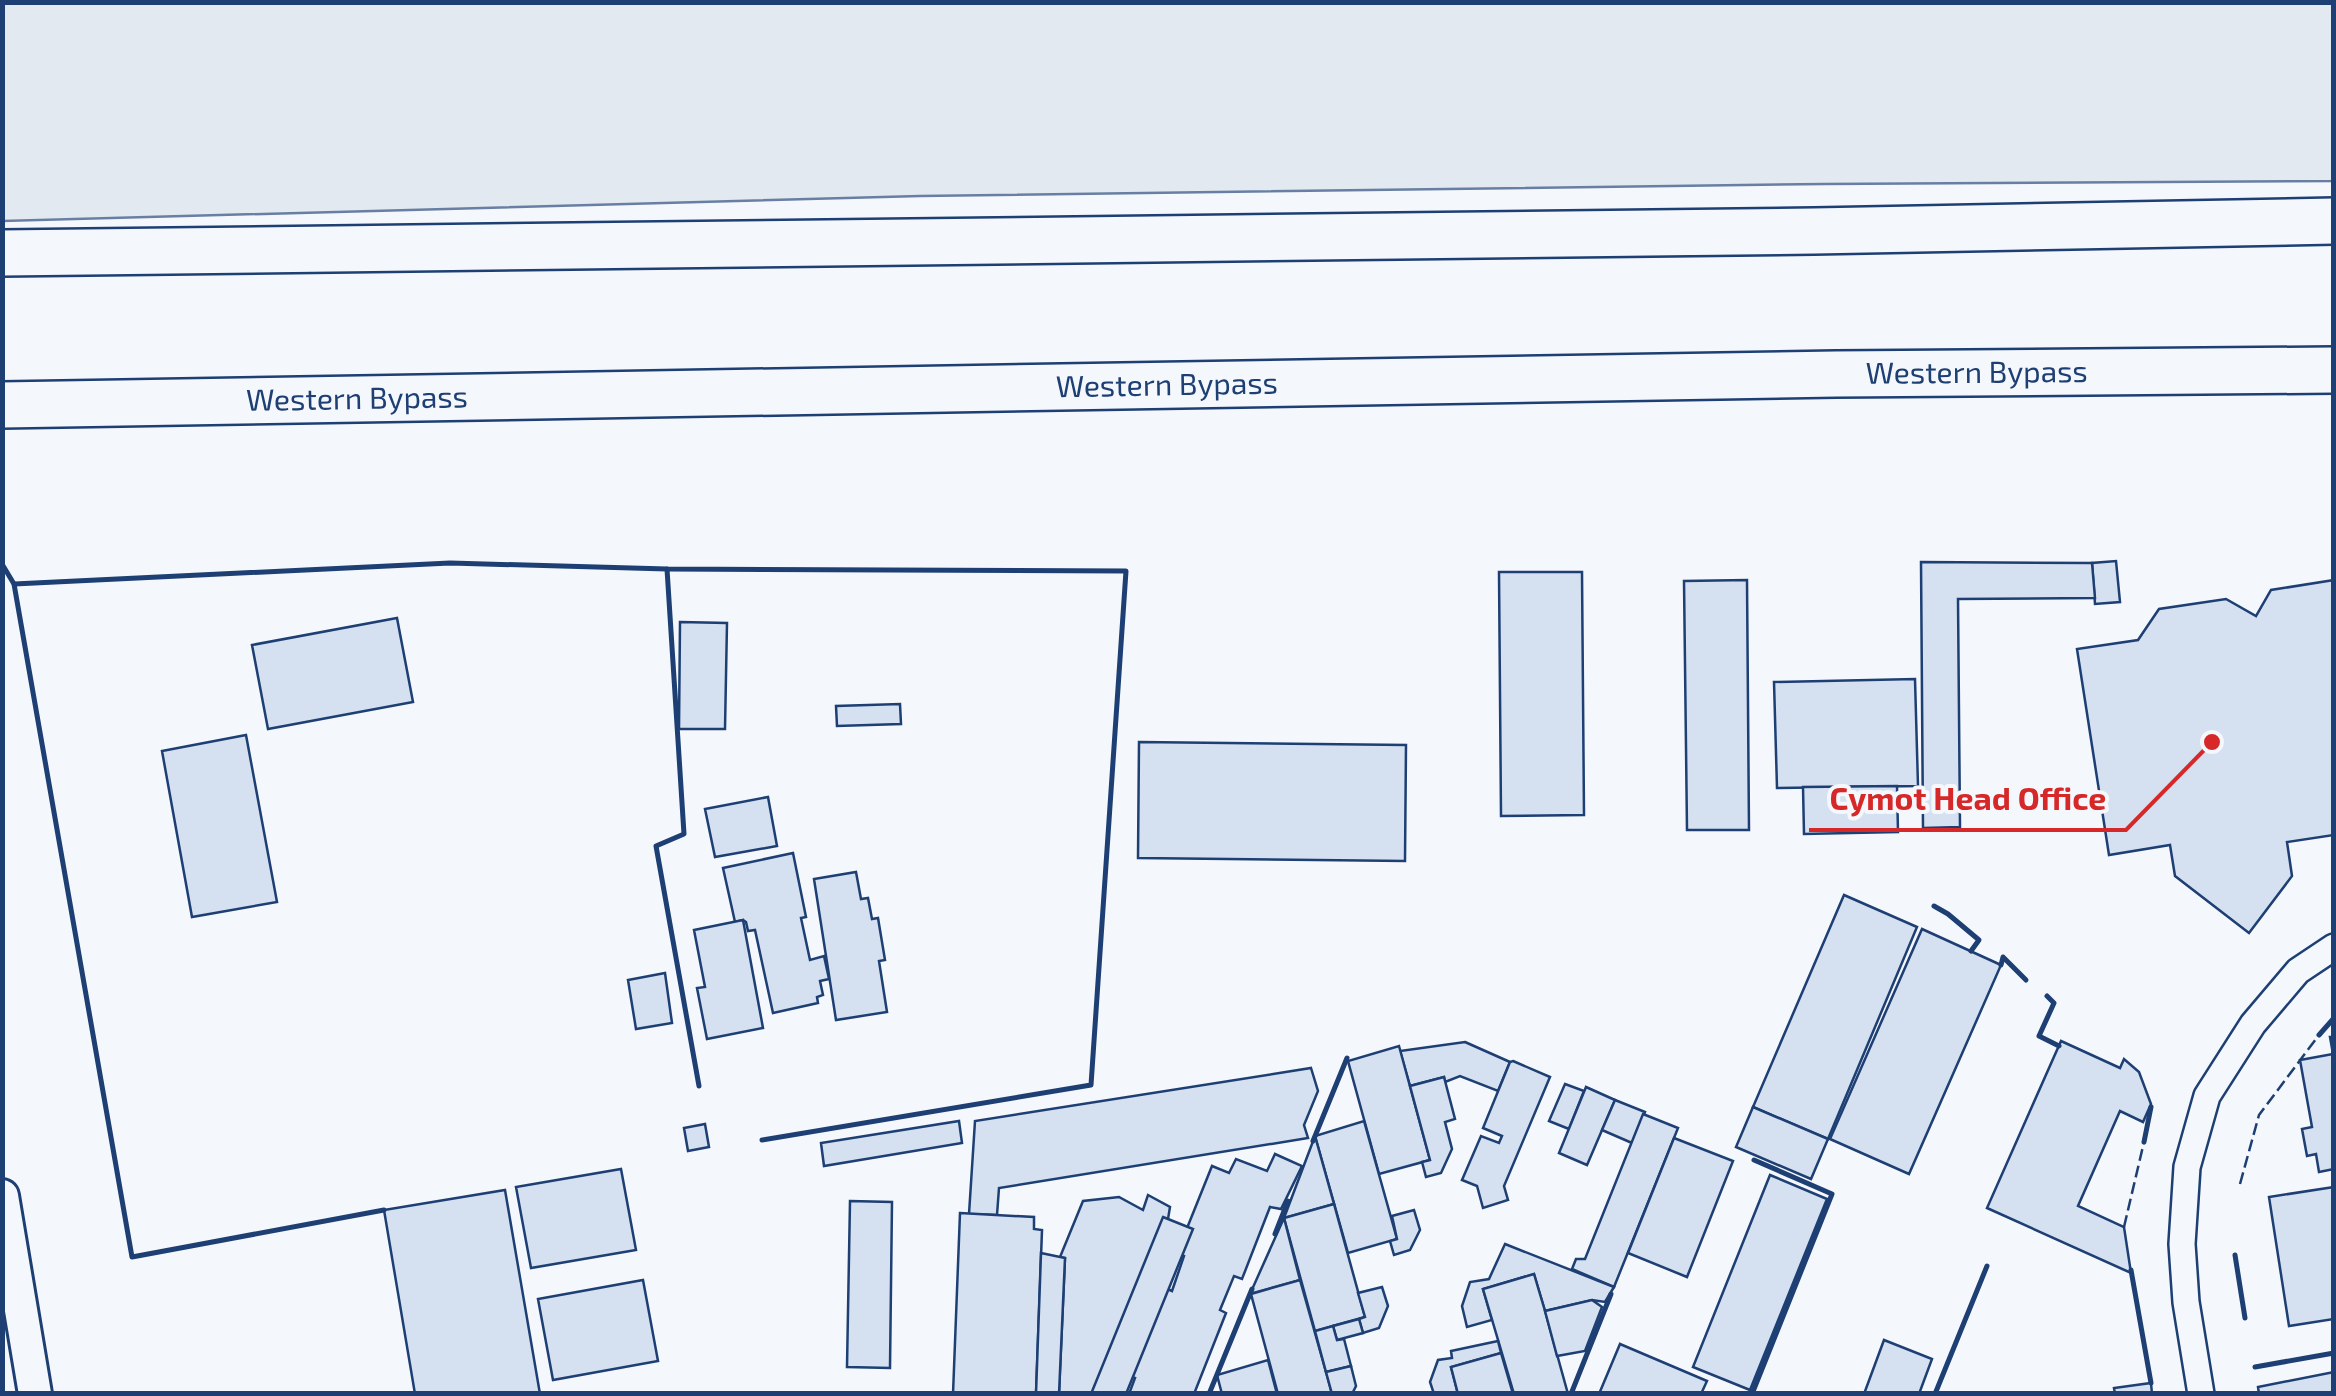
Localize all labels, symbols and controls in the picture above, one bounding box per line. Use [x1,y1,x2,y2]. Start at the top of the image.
street label: Western Bypass [1866,352,2088,390]
street label: Western Bypass [1056,363,1278,403]
street label: Western Bypass [246,377,468,417]
callout: Cymot Head Office [1809,768,2126,830]
text: Cymot Head Office [1830,778,2106,817]

